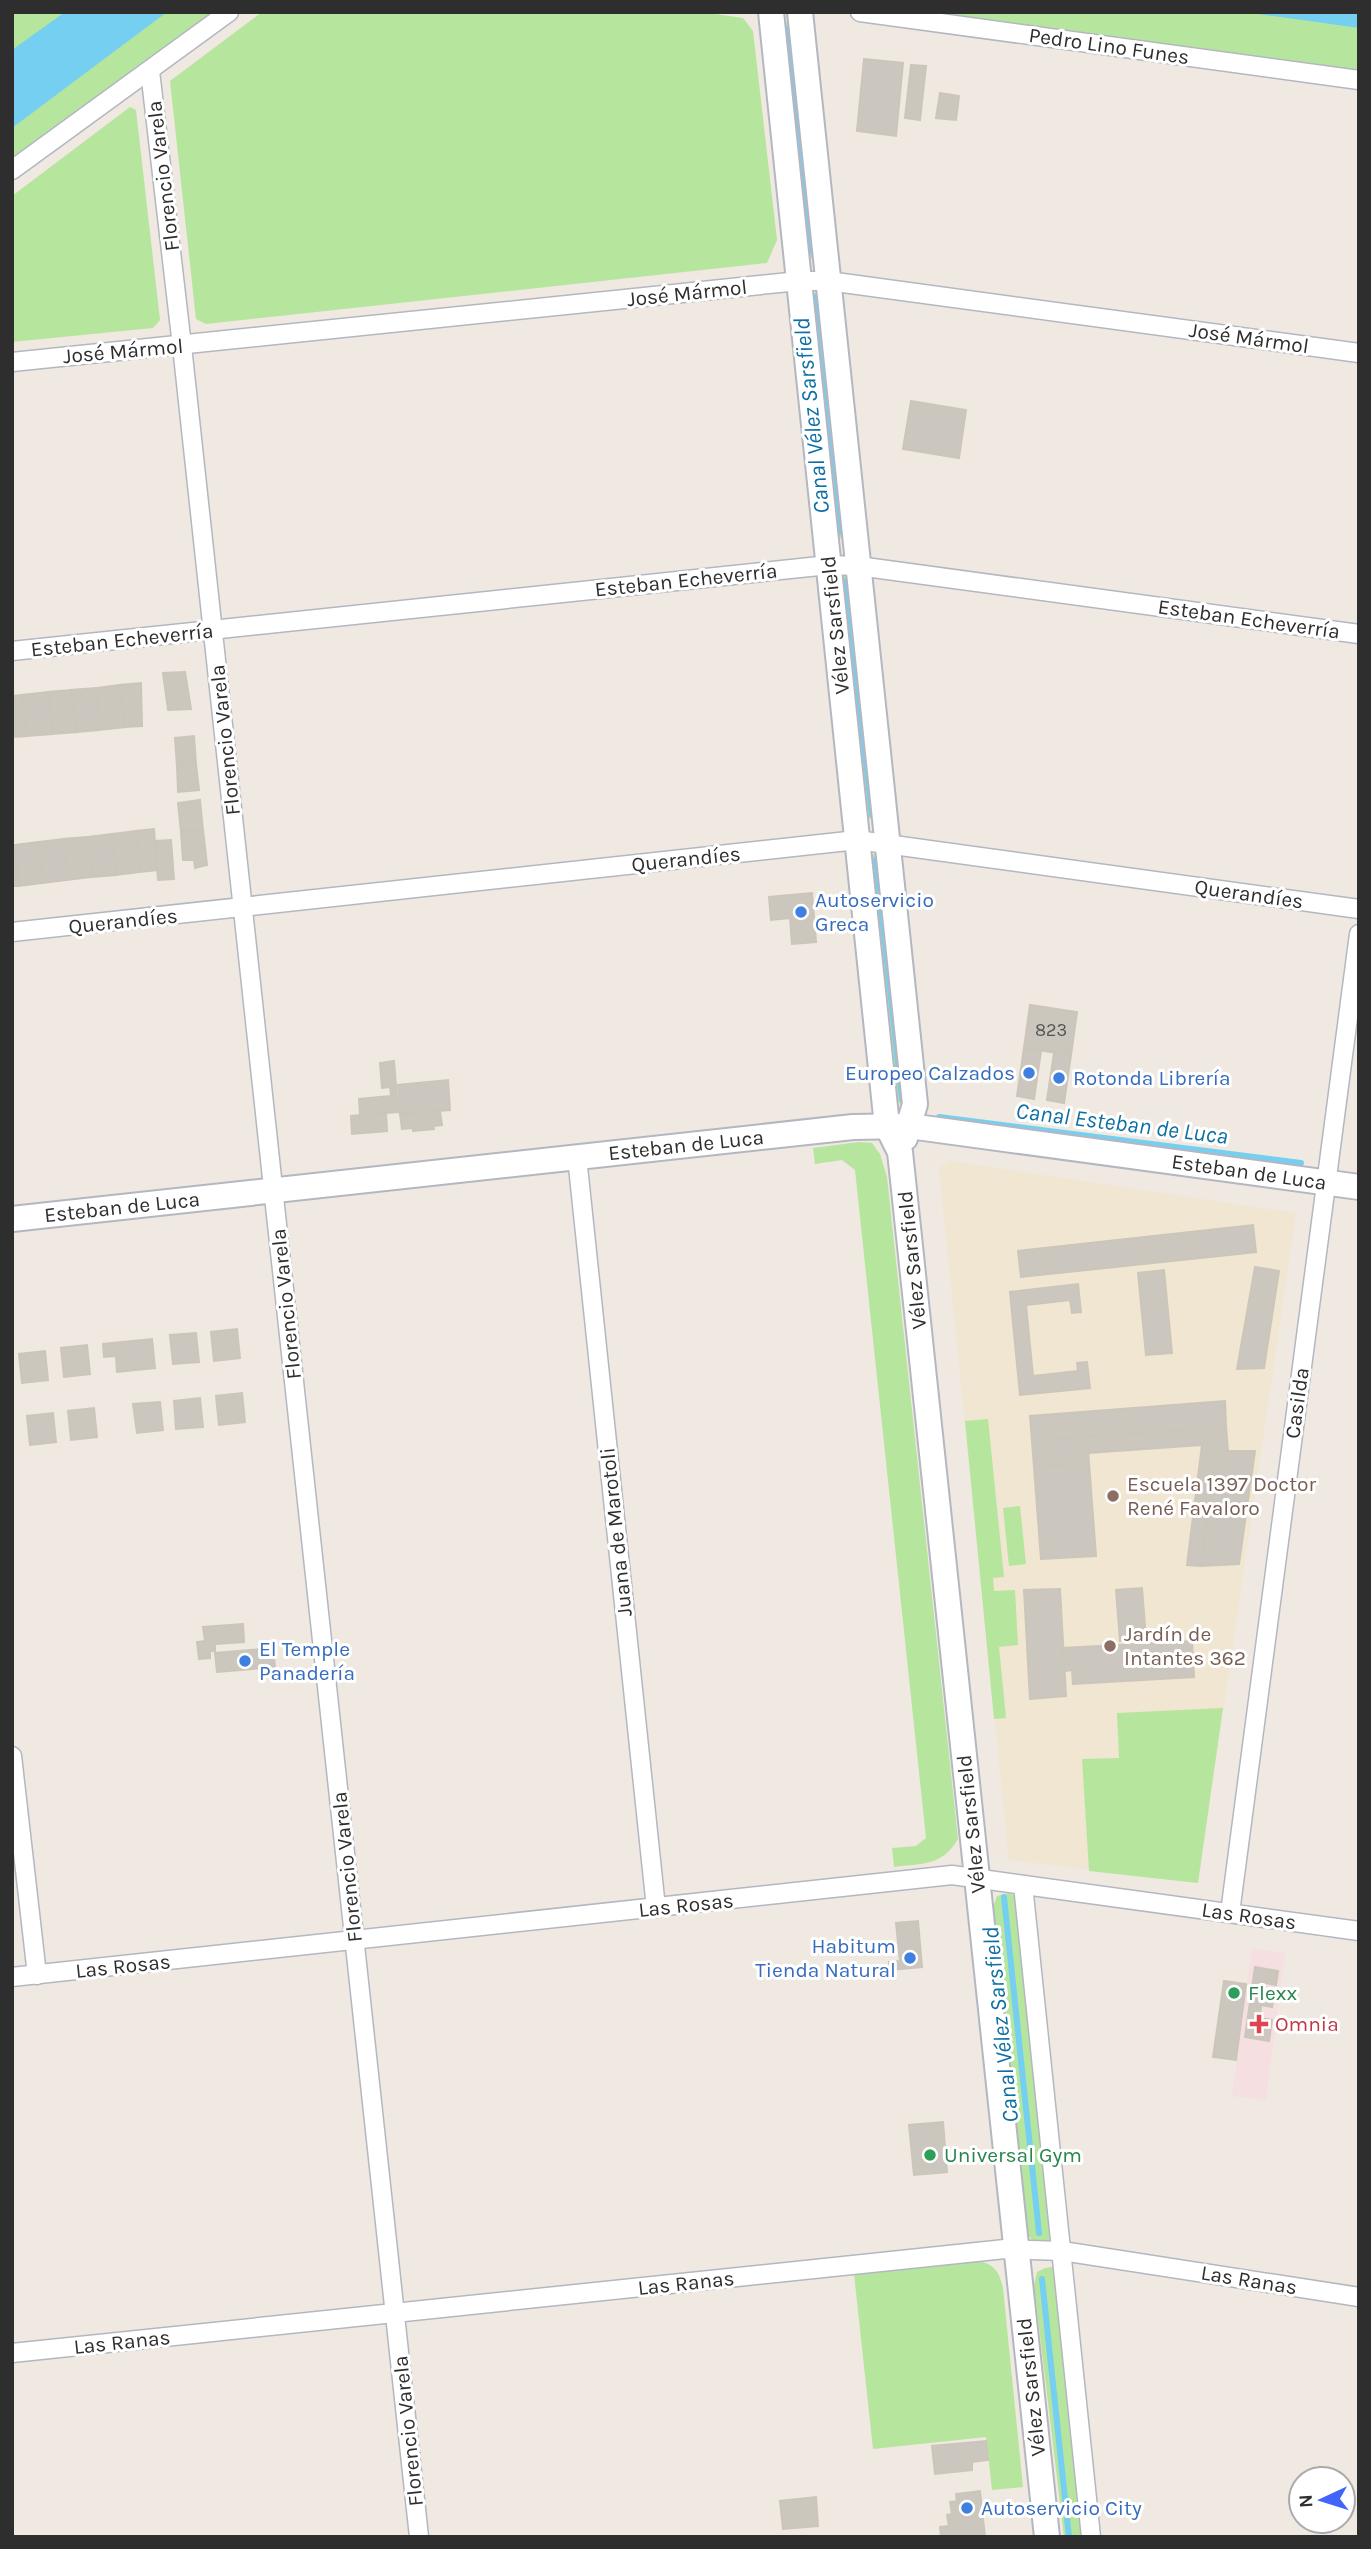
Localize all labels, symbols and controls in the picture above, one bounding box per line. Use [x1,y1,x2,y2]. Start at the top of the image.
street label: Pedro Lino Funes [1027,23,1191,69]
street label: Florencio Varela [142,99,184,253]
street label: José Mármol [626,275,748,311]
water label: Canal Vélez Sarsfield [788,317,835,515]
street label: José Mármol [1188,318,1310,358]
street label: José Mármol [62,334,184,368]
street label: Vélez Sarsfield [816,555,854,695]
street label: Esteban Echeverría [593,558,779,602]
street label: Esteban Echeverría [1156,594,1342,644]
street label: Esteban Echeverría [29,618,215,662]
street label: Florencio Varela [205,663,245,817]
street label: Querandíes [630,841,742,877]
street label: Querandíes [1193,874,1305,914]
place label: Autoservicio Greca [815,888,934,936]
street label: Querandíes [67,903,179,939]
marker: Autoservicio Greca [793,904,809,920]
house number: 823 [1035,1019,1067,1041]
place label: Europeo Calzados [845,1061,1015,1085]
marker: Europeo Calzados [1021,1065,1037,1081]
place label: Rotonda Librería [1073,1066,1231,1090]
marker: Rotonda Librería [1051,1070,1067,1086]
water label: Canal Esteban de Luca [1014,1097,1230,1150]
street label: Esteban de Luca [607,1125,765,1165]
street label: Esteban de Luca [1170,1149,1328,1195]
street label: Esteban de Luca [43,1187,201,1227]
street label: Vélez Sarsfield [893,1190,931,1330]
street label: Florencio Varela [266,1227,306,1381]
street label: Casilda [1280,1366,1314,1440]
street label: Juana de Marotoli [595,1446,637,1618]
place label: Escuela 1397 Doctor René Favaloro [1127,1472,1317,1520]
marker: Escuela 1397 Doctor René Favaloro [1105,1488,1121,1504]
place label: Jardín de Intantes 362 [1124,1622,1246,1670]
place label: El Temple Panadería [259,1637,355,1685]
marker: Jardín de Intantes 362 [1102,1638,1118,1654]
marker: El Temple Panadería [237,1653,253,1669]
street label: Vélez Sarsfield [952,1754,990,1894]
street label: Florencio Varela [327,1790,367,1944]
street label: Las Rosas [637,1888,735,1922]
street label: Las Rosas [1200,1897,1298,1935]
water label: Canal Vélez Sarsfield [977,1926,1024,2124]
place label: Habitum Tienda Natural [755,1934,896,1982]
street label: Las Rosas [74,1949,172,1983]
marker: Habitum Tienda Natural [902,1950,918,1966]
place label: Flexx [1248,1981,1297,2005]
marker: Flexx [1226,1985,1242,2001]
place label: Omnia [1275,2012,1339,2036]
marker: Omnia [1249,2014,1269,2034]
place label: Universal Gym [944,2143,1082,2167]
marker: Universal Gym [922,2147,938,2163]
street label: Las Ranas [1199,2261,1299,2299]
street label: Las Ranas [636,2266,736,2300]
street label: Vélez Sarsfield [1012,2317,1050,2457]
street label: Las Ranas [72,2325,172,2359]
street label: Florencio Varela [388,2354,428,2508]
north arrow [1287,2465,1357,2535]
text: N [1295,2494,1317,2509]
place label: Autoservicio City [981,2496,1142,2520]
marker: Autoservicio City [959,2500,975,2516]

